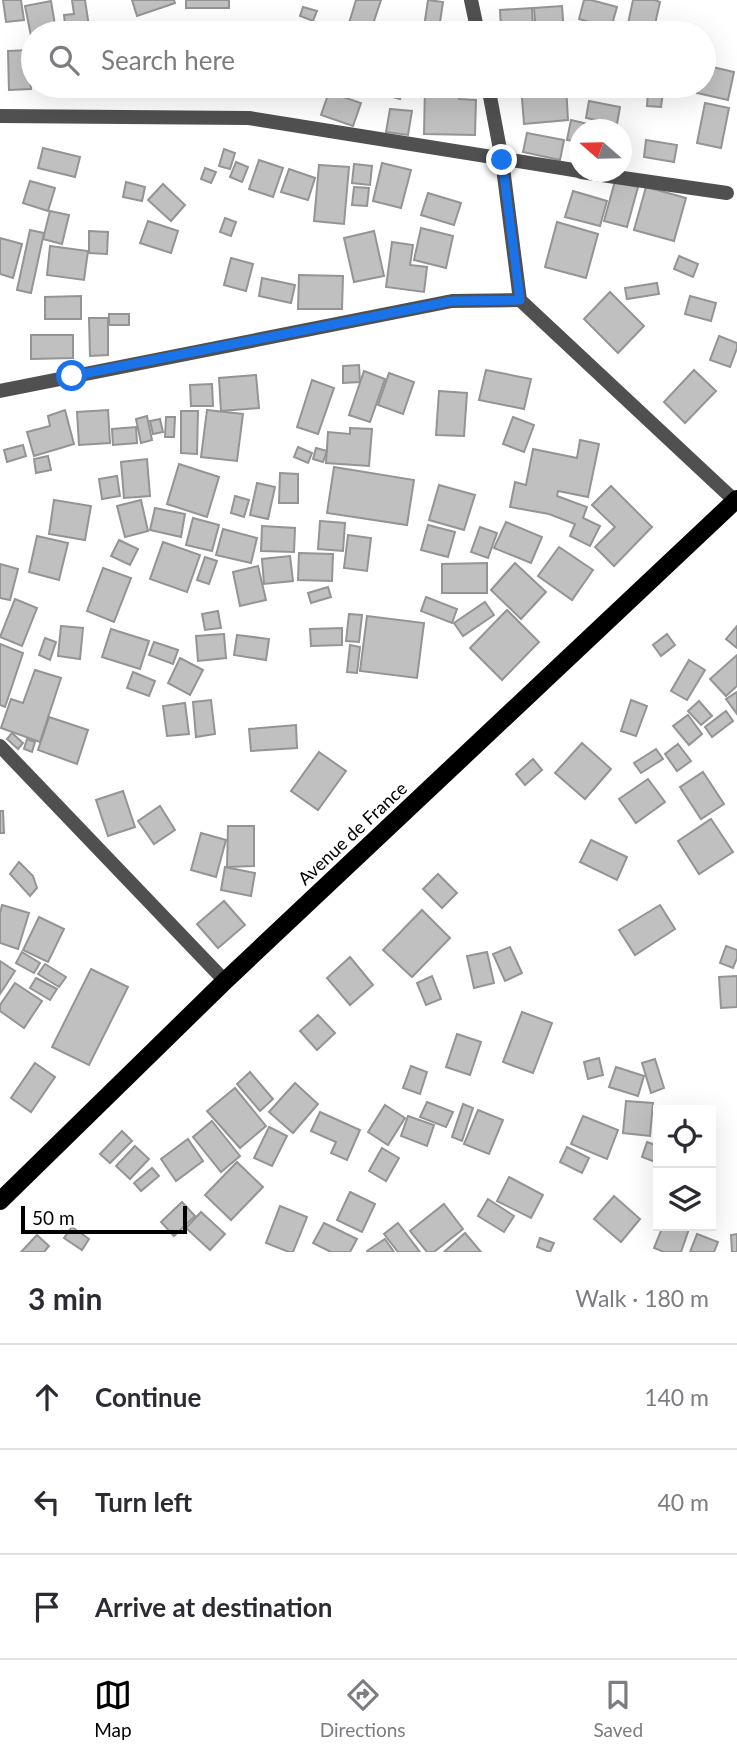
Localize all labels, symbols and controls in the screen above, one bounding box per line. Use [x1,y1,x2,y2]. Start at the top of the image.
search box [21,21,716,98]
icon: search [45,41,83,79]
text: Search here [101,44,235,76]
north arrow [569,119,632,182]
route end [486,144,517,175]
route start [56,360,87,391]
street label: Avenue de France [293,777,411,889]
map controls [653,1105,716,1231]
button: locate [653,1105,716,1168]
button: layers [653,1168,716,1231]
scale bar [21,1203,187,1235]
text: 50 m [32,1206,75,1229]
text: 3 min [28,1280,102,1316]
text: Walk · 180 m [575,1284,709,1312]
icon: ahead [28,1378,66,1416]
text: Continue [95,1381,201,1413]
text: 140 m [644,1383,709,1411]
icon: left [28,1483,66,1521]
text: Turn left [95,1486,192,1518]
text: 40 m [658,1488,709,1516]
icon: arrive [28,1588,66,1626]
text: Arrive at destination [95,1591,332,1623]
tab: Map [94,1676,132,1741]
tab: Directions [320,1676,406,1741]
tab: Saved [593,1676,643,1741]

